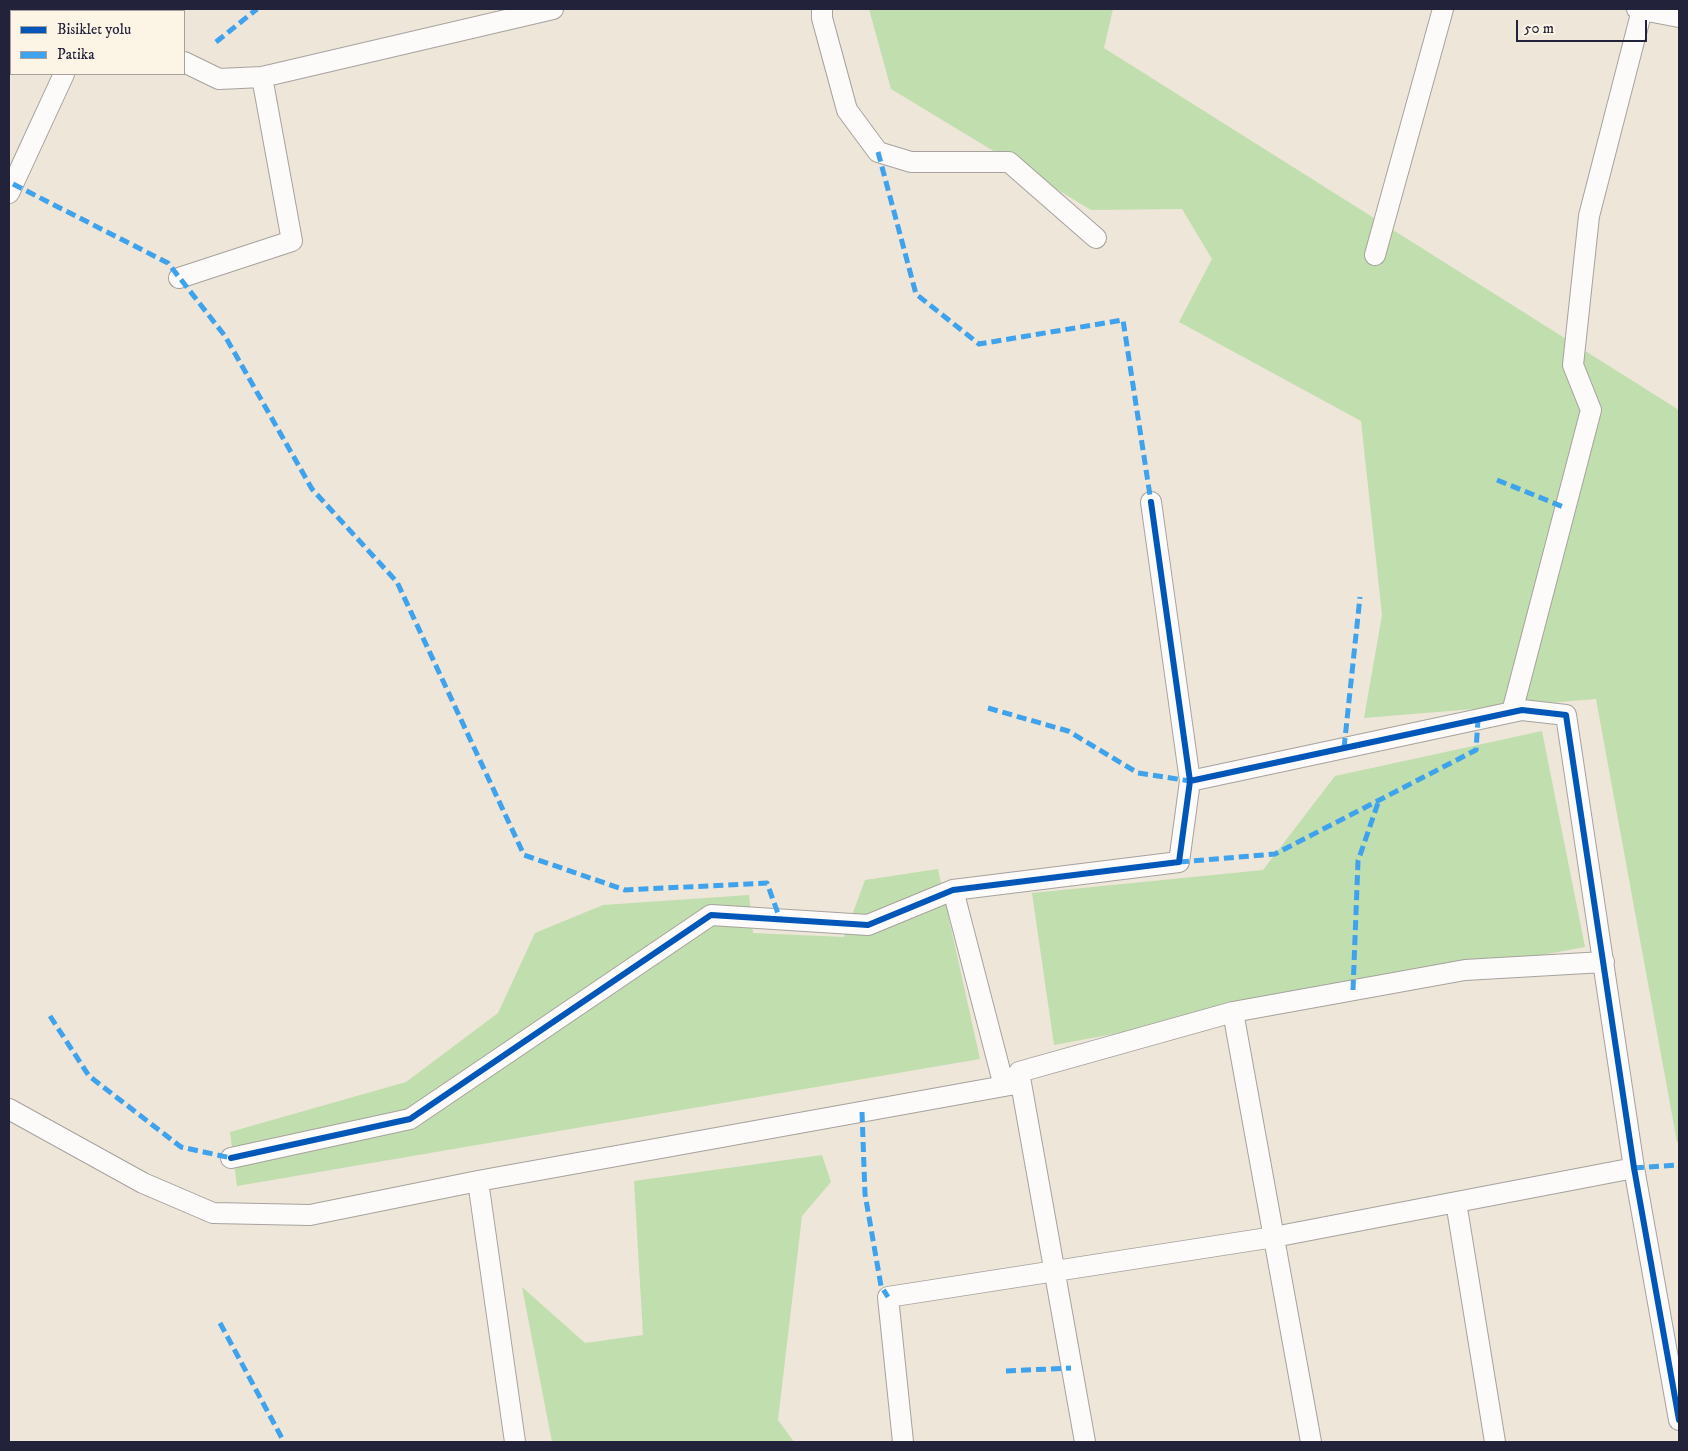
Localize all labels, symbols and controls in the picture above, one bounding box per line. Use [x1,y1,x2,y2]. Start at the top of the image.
legend [10,10,185,75]
scale bar [1518,10,1649,42]
text: 50 m [1524,19,1554,38]
text: Bisiklet yolu [57,20,131,39]
text: Patika [57,45,95,64]

